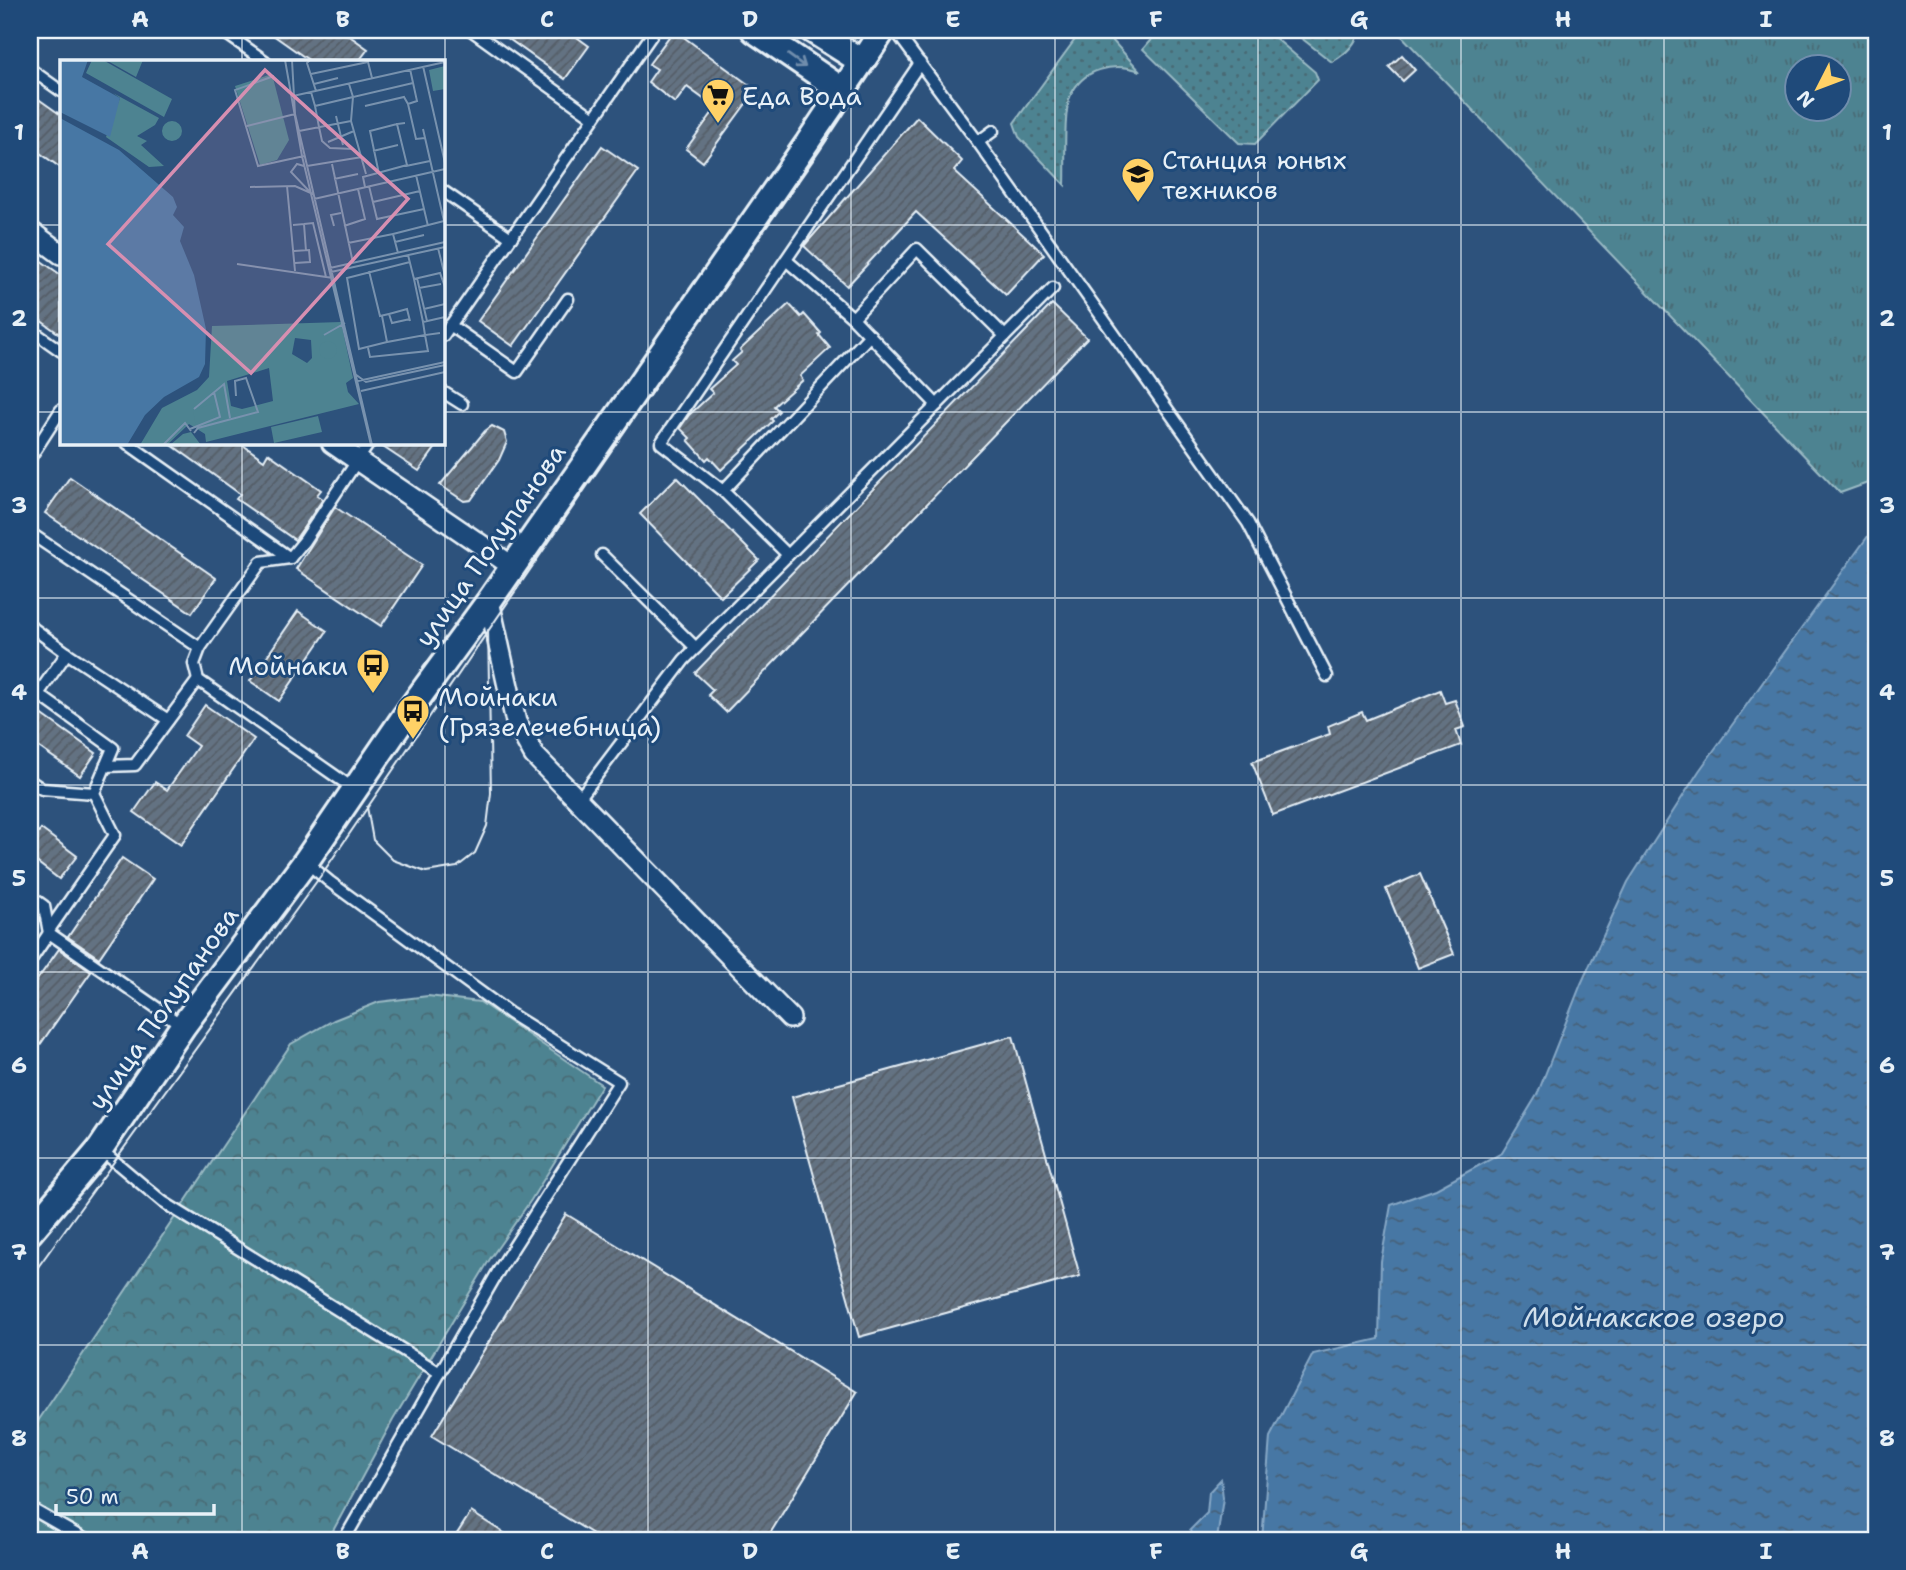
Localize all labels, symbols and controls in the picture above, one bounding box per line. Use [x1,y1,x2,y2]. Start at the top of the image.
text: A [131,4,149,34]
text: B [336,4,350,34]
text: C [540,4,554,34]
text: D [742,4,758,34]
text: E [945,4,961,34]
text: F [1149,4,1163,34]
text: G [1350,4,1369,34]
text: H [1555,4,1571,34]
text: I [1760,4,1773,34]
north arrow [1784,52,1854,122]
one-way arrow [787,54,806,68]
inset map [60,60,444,444]
supermarket icon: Еда Вода [699,76,737,125]
place label: Еда Вода [742,78,862,113]
text: N [1791,85,1820,113]
text: 1 [14,117,24,147]
text: 1 [1882,117,1892,147]
place label: Станция юных техников [1162,142,1346,207]
school or university icon: Станция юных техников [1119,155,1157,204]
text: 2 [11,303,27,333]
text: 2 [1879,303,1895,333]
street label: улица Полупанова [407,436,573,654]
text: 3 [11,490,27,520]
text: 3 [1879,490,1895,520]
bus stop icon: Мойнаки [354,646,392,695]
place label: Мойнаки [228,648,348,683]
text: 4 [11,677,27,707]
text: 4 [1879,677,1895,707]
place label: Мойнаки (Грязелечебница) [438,679,661,744]
bus stop icon: Мойнаки (Грязелечебница) [394,692,432,741]
text: 5 [12,863,26,893]
text: 5 [1880,863,1894,893]
street label: улица Полупанова [80,899,246,1117]
text: 6 [11,1050,27,1080]
text: 6 [1879,1050,1895,1080]
text: 7 [11,1237,27,1267]
text: 7 [1879,1237,1895,1267]
water label: Мойнакское озеро [1523,1298,1785,1336]
text: 8 [11,1423,27,1453]
text: 8 [1879,1423,1895,1453]
scale bar [56,1472,214,1516]
text: 50 m [66,1483,119,1511]
text: A [131,1536,149,1566]
text: B [336,1536,350,1566]
text: C [540,1536,554,1566]
text: D [742,1536,758,1566]
text: E [945,1536,961,1566]
text: F [1149,1536,1163,1566]
text: G [1350,1536,1369,1566]
text: H [1555,1536,1571,1566]
text: I [1760,1536,1773,1566]

